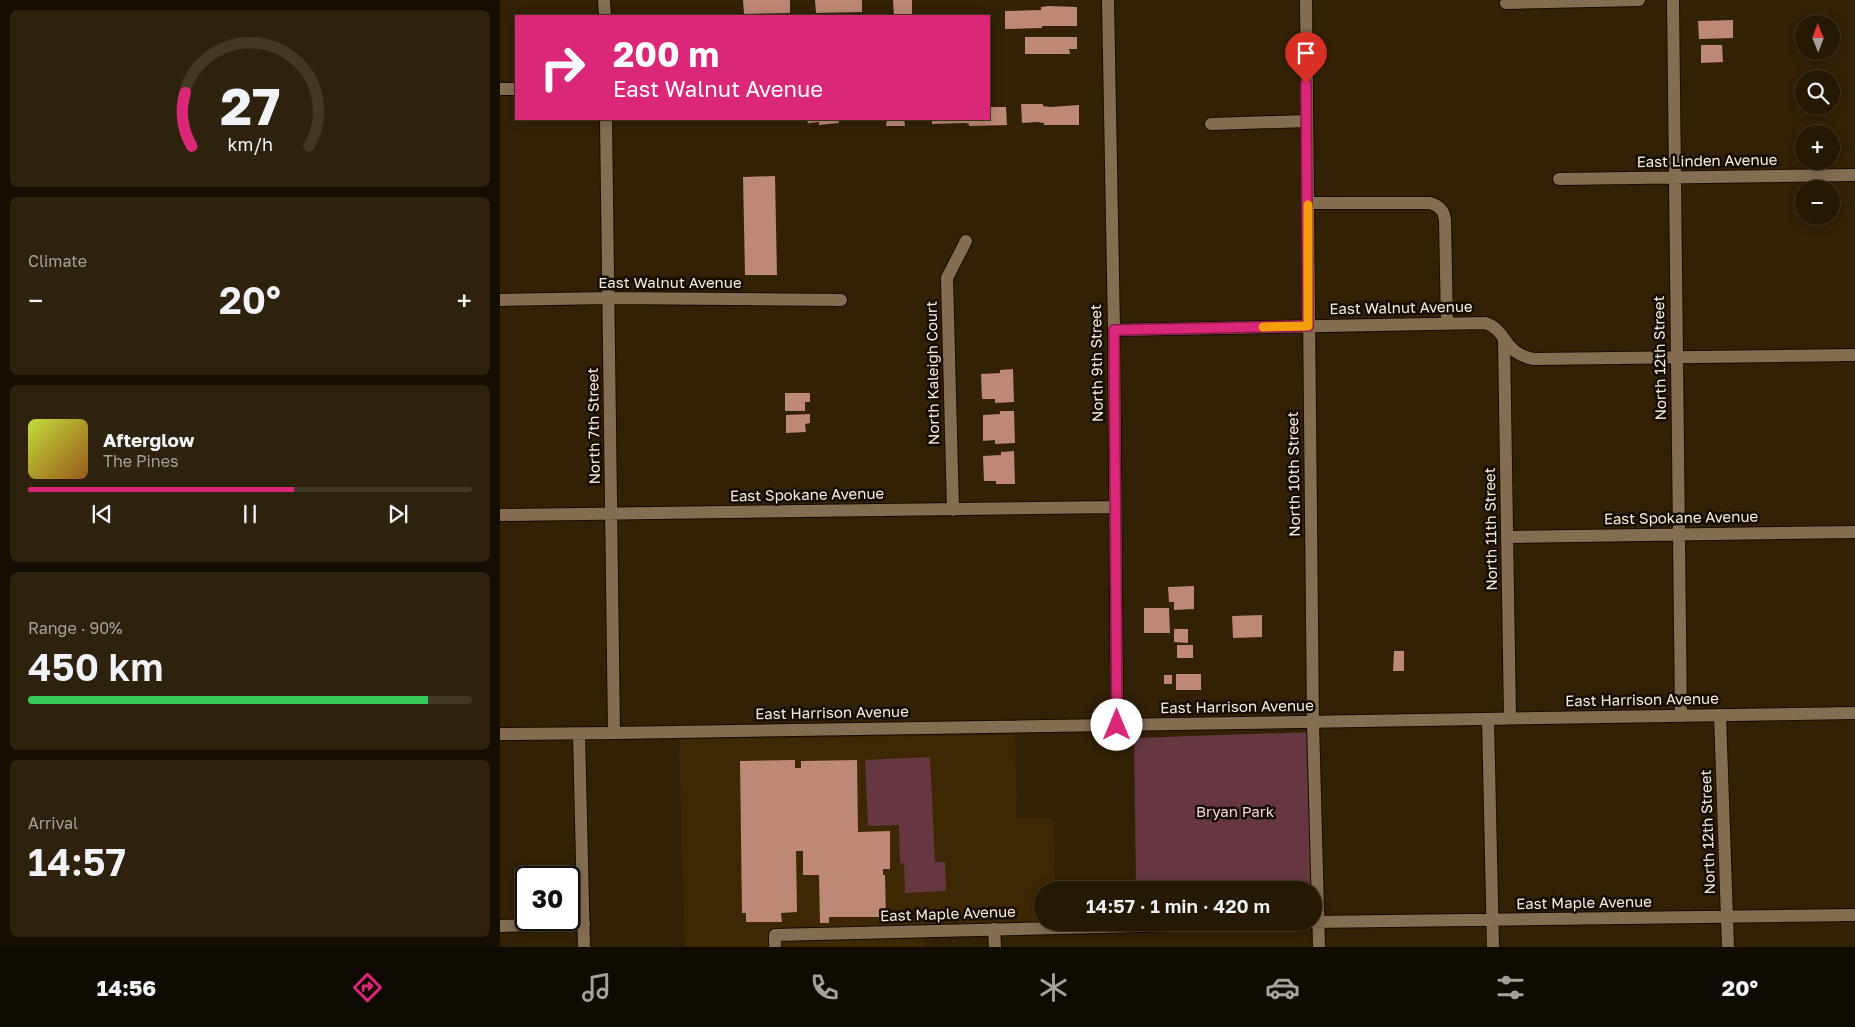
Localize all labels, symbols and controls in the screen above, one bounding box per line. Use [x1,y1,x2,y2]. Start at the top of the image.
north arrow [1795,15,1840,60]
map controls [1795,15,1840,225]
pin [1285,32,1327,83]
text: 200 m [613,33,719,75]
icon: right [530,35,595,100]
icon: arrive [1292,39,1320,67]
button: search [1795,70,1840,115]
text: 27 [220,74,280,136]
text: East Walnut Avenue [613,75,823,102]
button: + [1795,125,1840,170]
text: km/h [227,133,273,155]
street label: East Linden Avenue [1636,150,1778,170]
button: − [1795,180,1840,225]
text: Climate [28,251,87,271]
street label: East Walnut Avenue [598,273,742,291]
text: 20° [219,277,281,322]
text: − [28,284,43,317]
text: + [457,284,472,317]
street label: North 12th Street [1649,295,1669,421]
street label: East Walnut Avenue [1329,297,1473,317]
street label: North Kaleigh Court [922,301,942,445]
street label: North 9th Street [1086,304,1106,422]
street label: North 7th Street [583,367,603,485]
street label: North 10th Street [1283,411,1303,537]
text: Afterglow [103,428,194,451]
text: The Pines [103,451,178,471]
street label: North 11th Street [1480,467,1500,591]
street label: East Spokane Avenue [730,484,885,504]
icon: previous [88,500,116,528]
icon: pause [236,500,264,528]
icon: next [384,500,412,528]
street label: East Spokane Avenue [1604,507,1759,527]
text: Range · 90% [28,618,123,638]
text: 450 km [28,644,164,689]
street label: East Harrison Avenue [1565,689,1719,709]
street label: East Harrison Avenue [1160,696,1314,716]
position arrow [1090,698,1142,750]
street label: East Harrison Avenue [755,702,909,722]
street label: North 12th Street [1696,769,1718,895]
park label: Bryan Park [1196,802,1275,820]
text: Arrival [28,813,78,833]
text: 14:57 [28,839,126,884]
speed limit sign: 30 [515,866,580,931]
street label: East Maple Avenue [1516,892,1652,912]
text: 14:57 · 1 min · 420 m [1086,894,1270,917]
street label: East Maple Avenue [880,902,1016,924]
icon: directions [350,970,385,1005]
icon: music [579,970,614,1005]
icon: phone [807,970,842,1005]
icon: climate [1036,970,1071,1005]
icon: car [1265,970,1300,1005]
icon: filters [1493,970,1528,1005]
text: 14:56 [97,974,156,1001]
text: 20° [1722,974,1758,1001]

